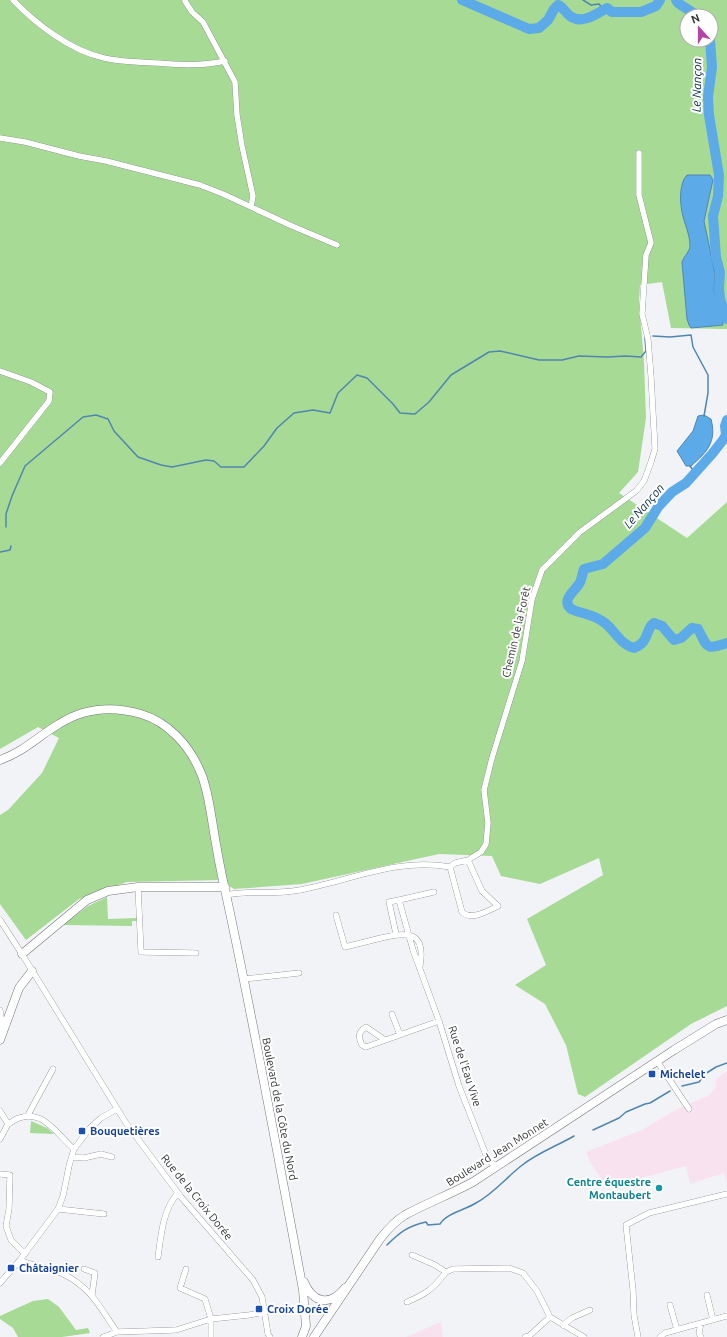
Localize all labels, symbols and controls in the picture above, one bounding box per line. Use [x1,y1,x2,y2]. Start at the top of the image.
north arrow [679,8,719,48]
text: N [689,12,701,26]
water label: Le Nançon [690,58,703,112]
water label: Le Nançon [621,481,666,530]
street label: Chemin de la Forêt [500,585,532,679]
street label: Rue de l'Eau Vive [446,1024,484,1108]
street label: Boulevard de la Côte du Nord [260,1037,300,1181]
place label: Michelet [660,1068,706,1080]
marker: Michelet [647,1069,657,1079]
street label: Boulevard Jean Monnet [444,1115,551,1188]
place label: Bouquetières [90,1125,160,1137]
marker: Bouquetières [77,1126,87,1136]
street label: Rue de la Croix Dorée [159,1152,235,1242]
place label: Centre équestre Montaubert [567,1176,651,1201]
marker: Centre équestre Montaubert [654,1183,664,1193]
place label: Châtaignier [19,1262,79,1274]
marker: Châtaignier [6,1263,16,1273]
place label: Croix Dorée [267,1303,328,1315]
marker: Croix Dorée [254,1304,264,1314]

